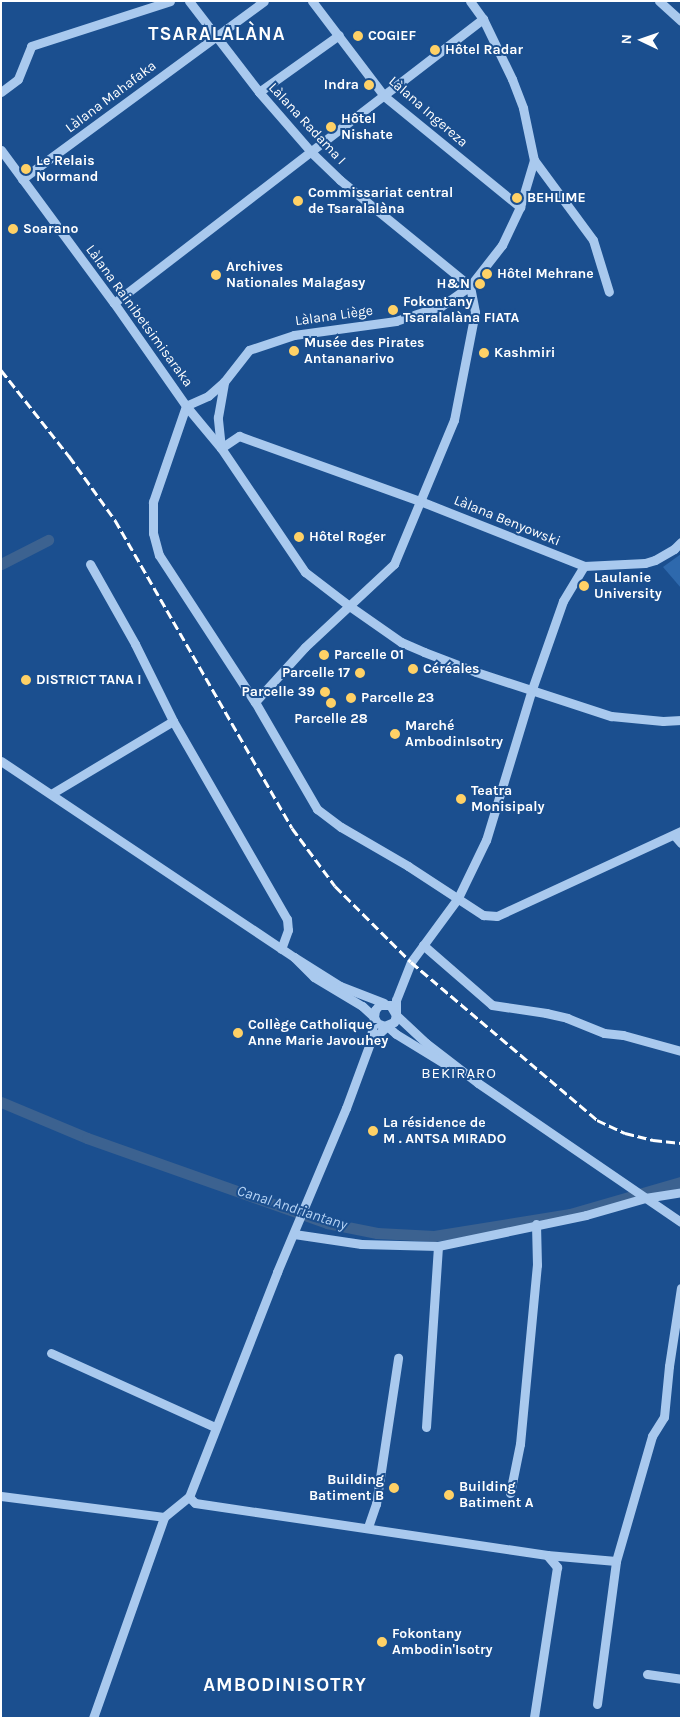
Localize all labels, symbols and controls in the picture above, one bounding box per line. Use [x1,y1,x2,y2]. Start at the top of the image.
north arrow [617,15,667,65]
district label: TSARALALÀNA [147,24,287,46]
place label: COGIEF [368,28,416,44]
marker: COGIEF [352,30,364,42]
text: N [618,34,635,45]
place label: Hôtel Radar [445,42,523,58]
marker: Hôtel Radar [429,44,441,56]
street label: Làlana Mahafaka [62,57,160,137]
street label: Làlana Ingereza [385,73,471,151]
place label: Indra [324,77,359,93]
marker: Indra [363,79,375,91]
street label: Làlana Radama I [265,80,349,168]
place label: Hôtel Nishate [341,111,393,144]
marker: Hôtel Nishate [325,121,337,133]
place label: Le Relais Normand [36,153,98,186]
marker: Le Relais Normand [20,163,32,175]
place label: Commissariat central de Tsaralalàna [308,185,453,218]
place label: BEHLIME [527,190,586,206]
marker: BEHLIME [511,192,523,204]
marker: Commissariat central de Tsaralalàna [292,195,304,207]
place label: Soarano [23,221,78,237]
marker: Soarano [7,223,19,235]
street label: Làlana Rainibetsimisaraka [82,242,196,390]
place label: Archives Nationales Malagasy [226,259,365,292]
place label: Hôtel Mehrane [497,266,594,282]
marker: Hôtel Mehrane [481,268,493,280]
marker: Archives Nationales Malagasy [210,269,222,281]
place label: H&N [437,276,470,292]
marker: H&N [474,278,486,290]
place label: Fokontany Tsaralalàna FIATA [403,294,519,326]
street label: Làlana Liège [294,302,374,330]
marker: Fokontany Tsaralalàna FIATA [387,304,399,316]
place label: Musée des Pirates Antananarivo [304,335,424,368]
marker: Musée des Pirates Antananarivo [288,345,300,357]
place label: Kashmiri [494,345,555,361]
marker: Kashmiri [478,347,490,359]
street label: Làlana Benyowski [451,492,563,550]
place label: Hôtel Roger [309,529,386,545]
marker: Hôtel Roger [293,531,305,543]
place label: Laulanie University [594,570,662,602]
marker: Laulanie University [578,580,590,592]
place label: Parcelle 01 [334,647,404,663]
marker: Parcelle 01 [318,649,330,661]
place label: Céréales [423,661,479,677]
marker: Céréales [407,663,419,675]
place label: Parcelle 17 [282,665,350,681]
marker: Parcelle 17 [354,667,366,679]
place label: DISTRICT TANA I [36,672,142,688]
marker: DISTRICT TANA I [20,674,32,686]
place label: Parcelle 39 [242,684,315,700]
marker: Parcelle 39 [319,686,331,698]
place label: Parcelle 23 [361,690,434,706]
marker: Parcelle 23 [345,692,357,704]
marker: Parcelle 28 [325,697,337,709]
place label: Parcelle 28 [294,711,368,727]
place label: Marché AmbodinIsotry [405,718,503,750]
marker: Marché AmbodinIsotry [389,728,401,740]
place label: Teatra Monisipaly [471,783,544,816]
marker: Teatra Monisipaly [455,793,467,805]
place label: Collège Catholique Anne Marie Javouhey [248,1017,388,1050]
marker: Collège Catholique Anne Marie Javouhey [232,1027,244,1039]
district label: BEKIRARO [420,1065,498,1083]
place label: La résidence de M . ANTSA MIRADO [383,1115,506,1148]
marker: La résidence de M . ANTSA MIRADO [367,1125,379,1137]
water label: Canal Andriantany [235,1182,349,1234]
place label: Building Batiment B [309,1472,384,1504]
place label: Building Batiment A [459,1479,534,1511]
marker: Building Batiment B [388,1482,400,1494]
marker: Building Batiment A [443,1489,455,1501]
place label: Fokontany Ambodin'Isotry [392,1626,493,1658]
marker: Fokontany Ambodin'Isotry [376,1636,388,1648]
district label: AMBODINISOTRY [202,1675,368,1697]

